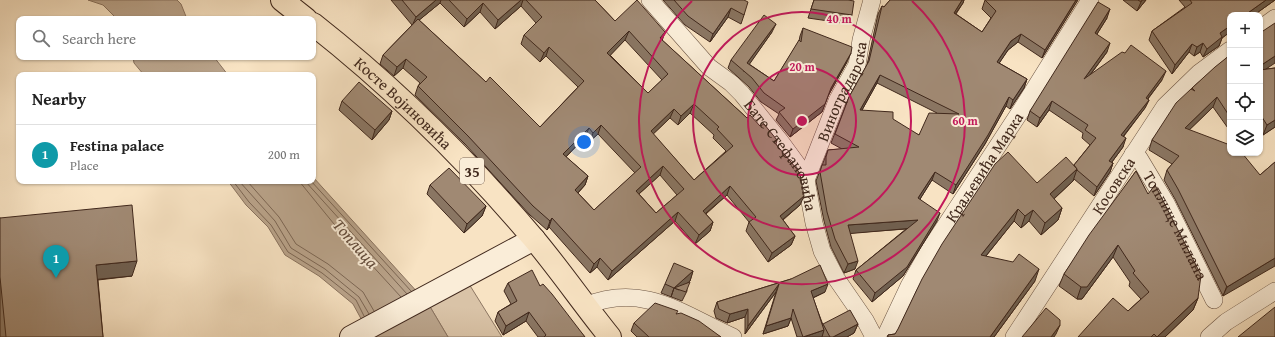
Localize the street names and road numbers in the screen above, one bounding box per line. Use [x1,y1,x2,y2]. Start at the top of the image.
street label: Виноградарска [810,40,873,145]
street label: Косте Војиновића [349,51,458,155]
street label: Бате Стефановића [739,94,824,213]
street label: Краљевића Марка [939,107,1029,227]
street label: Косовска [1085,152,1141,219]
road number: 35 [460,158,484,184]
street label: Топлице Милана [1137,166,1214,284]

